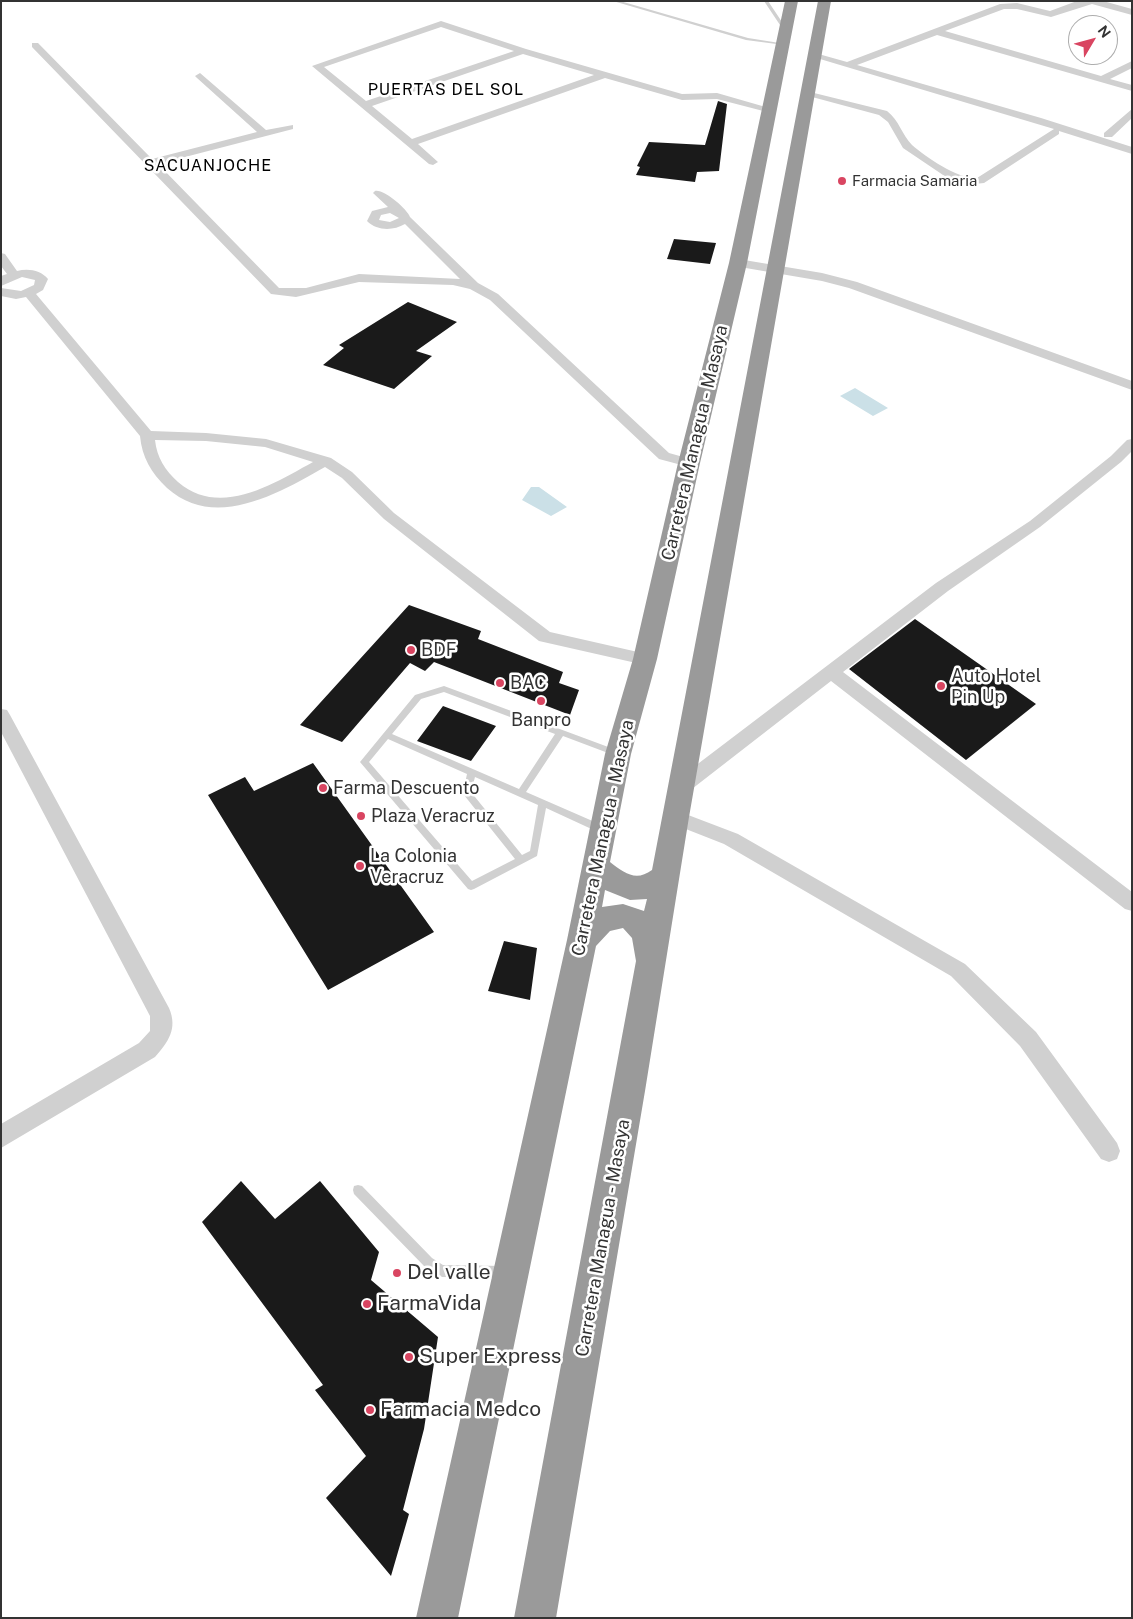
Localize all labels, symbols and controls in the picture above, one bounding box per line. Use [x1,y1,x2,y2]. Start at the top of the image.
north arrow [1068,15,1118,65]
text: N [1094,22,1114,41]
district label: PUERTAS DEL SOL [366,80,526,100]
district label: SACUANJOCHE [142,156,274,176]
place label: Farmacia Samaria [852,172,977,190]
marker: Farmacia Samaria [836,175,848,187]
street label: Carretera Managua - Masaya [657,323,733,563]
place label: BDF [421,639,456,661]
marker: BDF [405,644,417,656]
place label: Auto Hotel Pin Up [951,665,1041,708]
place label: BAC [510,672,547,694]
marker: BAC [494,677,506,689]
marker: Auto Hotel Pin Up [935,680,947,692]
marker: Banpro [535,695,547,707]
place label: Banpro [511,709,571,731]
street label: Carretera Managua - Masaya [567,718,639,958]
place label: Farma Descuento [333,777,479,799]
marker: Farma Descuento [317,782,329,794]
place label: Plaza Veracruz [371,805,495,827]
marker: Plaza Veracruz [355,810,367,822]
place label: La Colonia Veracruz [370,845,457,888]
marker: La Colonia Veracruz [354,860,366,872]
street label: Carretera Managua - Masaya [571,1118,635,1358]
place label: Del valle [407,1260,491,1286]
marker: Del valle [391,1267,403,1279]
place label: FarmaVida [377,1291,481,1317]
marker: FarmaVida [361,1298,373,1310]
place label: Super Express [419,1344,561,1370]
marker: Super Express [403,1351,415,1363]
place label: Farmacia Medco [380,1397,541,1423]
marker: Farmacia Medco [364,1404,376,1416]

